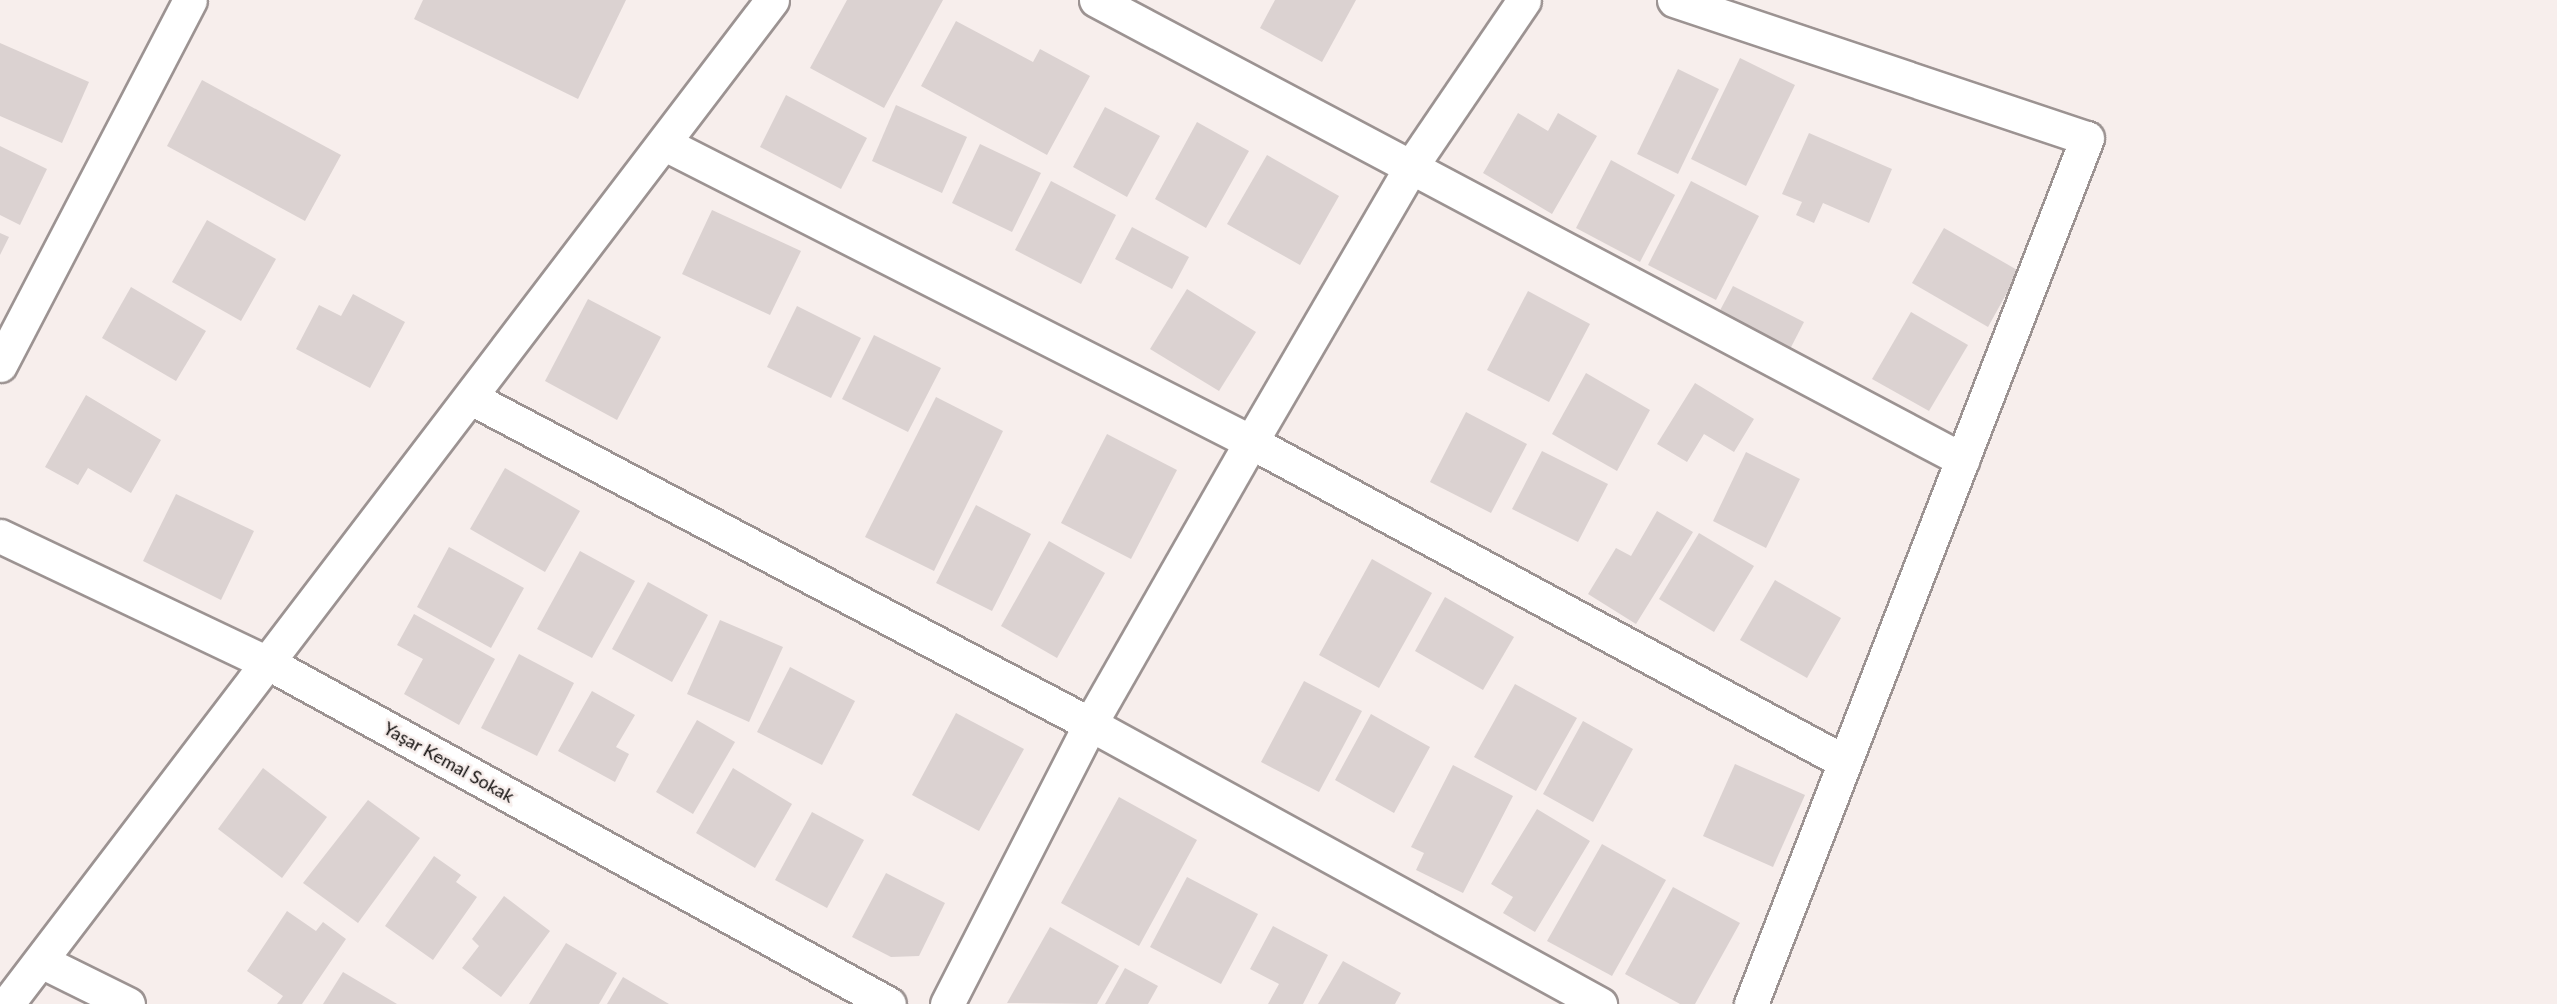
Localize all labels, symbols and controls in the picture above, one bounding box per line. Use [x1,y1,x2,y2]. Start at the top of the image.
street label: Yaşar Kemal Sokak [380,717,518,807]

